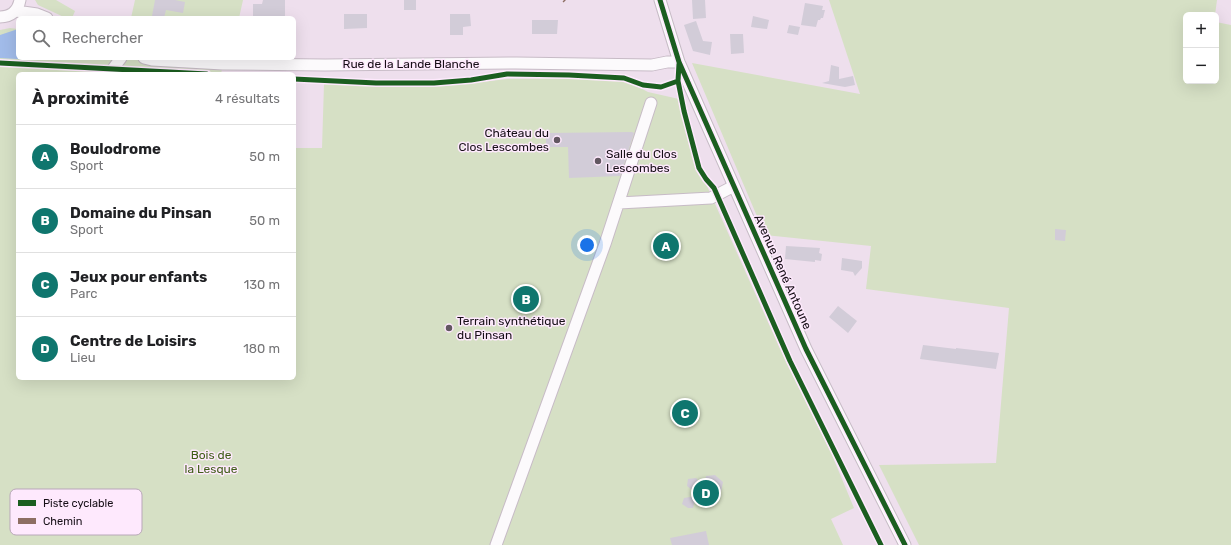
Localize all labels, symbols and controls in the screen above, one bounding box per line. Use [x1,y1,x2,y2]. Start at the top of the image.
map controls [1183,12,1219,84]
button: + [1183,12,1219,48]
search box [16,16,296,60]
icon: search [30,27,52,49]
text: Rechercher [62,29,143,47]
button: − [1183,48,1219,84]
street label: Rue de la Lande Blanche [343,57,480,71]
text: À proximité [32,88,129,108]
text: 4 résultats [215,91,280,106]
place label: Château du Clos Lescombes [459,126,549,154]
marker: Château du Clos Lescombes [552,135,562,145]
text: Boulodrome [70,140,161,158]
place label: Salle du Clos Lescombes [606,147,677,175]
text: A [40,149,50,164]
text: 50 m [249,149,280,164]
marker: Salle du Clos Lescombes [593,156,603,166]
text: Sport [70,158,103,173]
text: Domaine du Pinsan [70,204,212,222]
street label: Avenue René Antoune [751,212,815,332]
text: B [40,213,50,228]
text: 50 m [249,213,280,228]
text: Sport [70,222,103,237]
pin: A [653,231,679,261]
your location [577,235,597,255]
text: Jeux pour enfants [70,268,207,286]
text: C [40,277,50,292]
text: 130 m [244,277,280,292]
pin: B [513,284,539,314]
text: Parc [70,286,97,301]
place label: Terrain synthétique du Pinsan [457,314,566,342]
marker: Terrain synthétique du Pinsan [444,323,454,333]
text: Centre de Loisirs [70,332,196,350]
text: D [40,341,50,356]
text: 180 m [243,341,280,356]
text: Lieu [70,350,96,365]
pin: C [672,398,698,428]
park label: Bois de la Lesque [184,448,238,476]
pin: D [693,478,719,508]
legend [10,489,142,535]
text: Piste cyclable [43,497,113,510]
text: Chemin [43,515,82,528]

